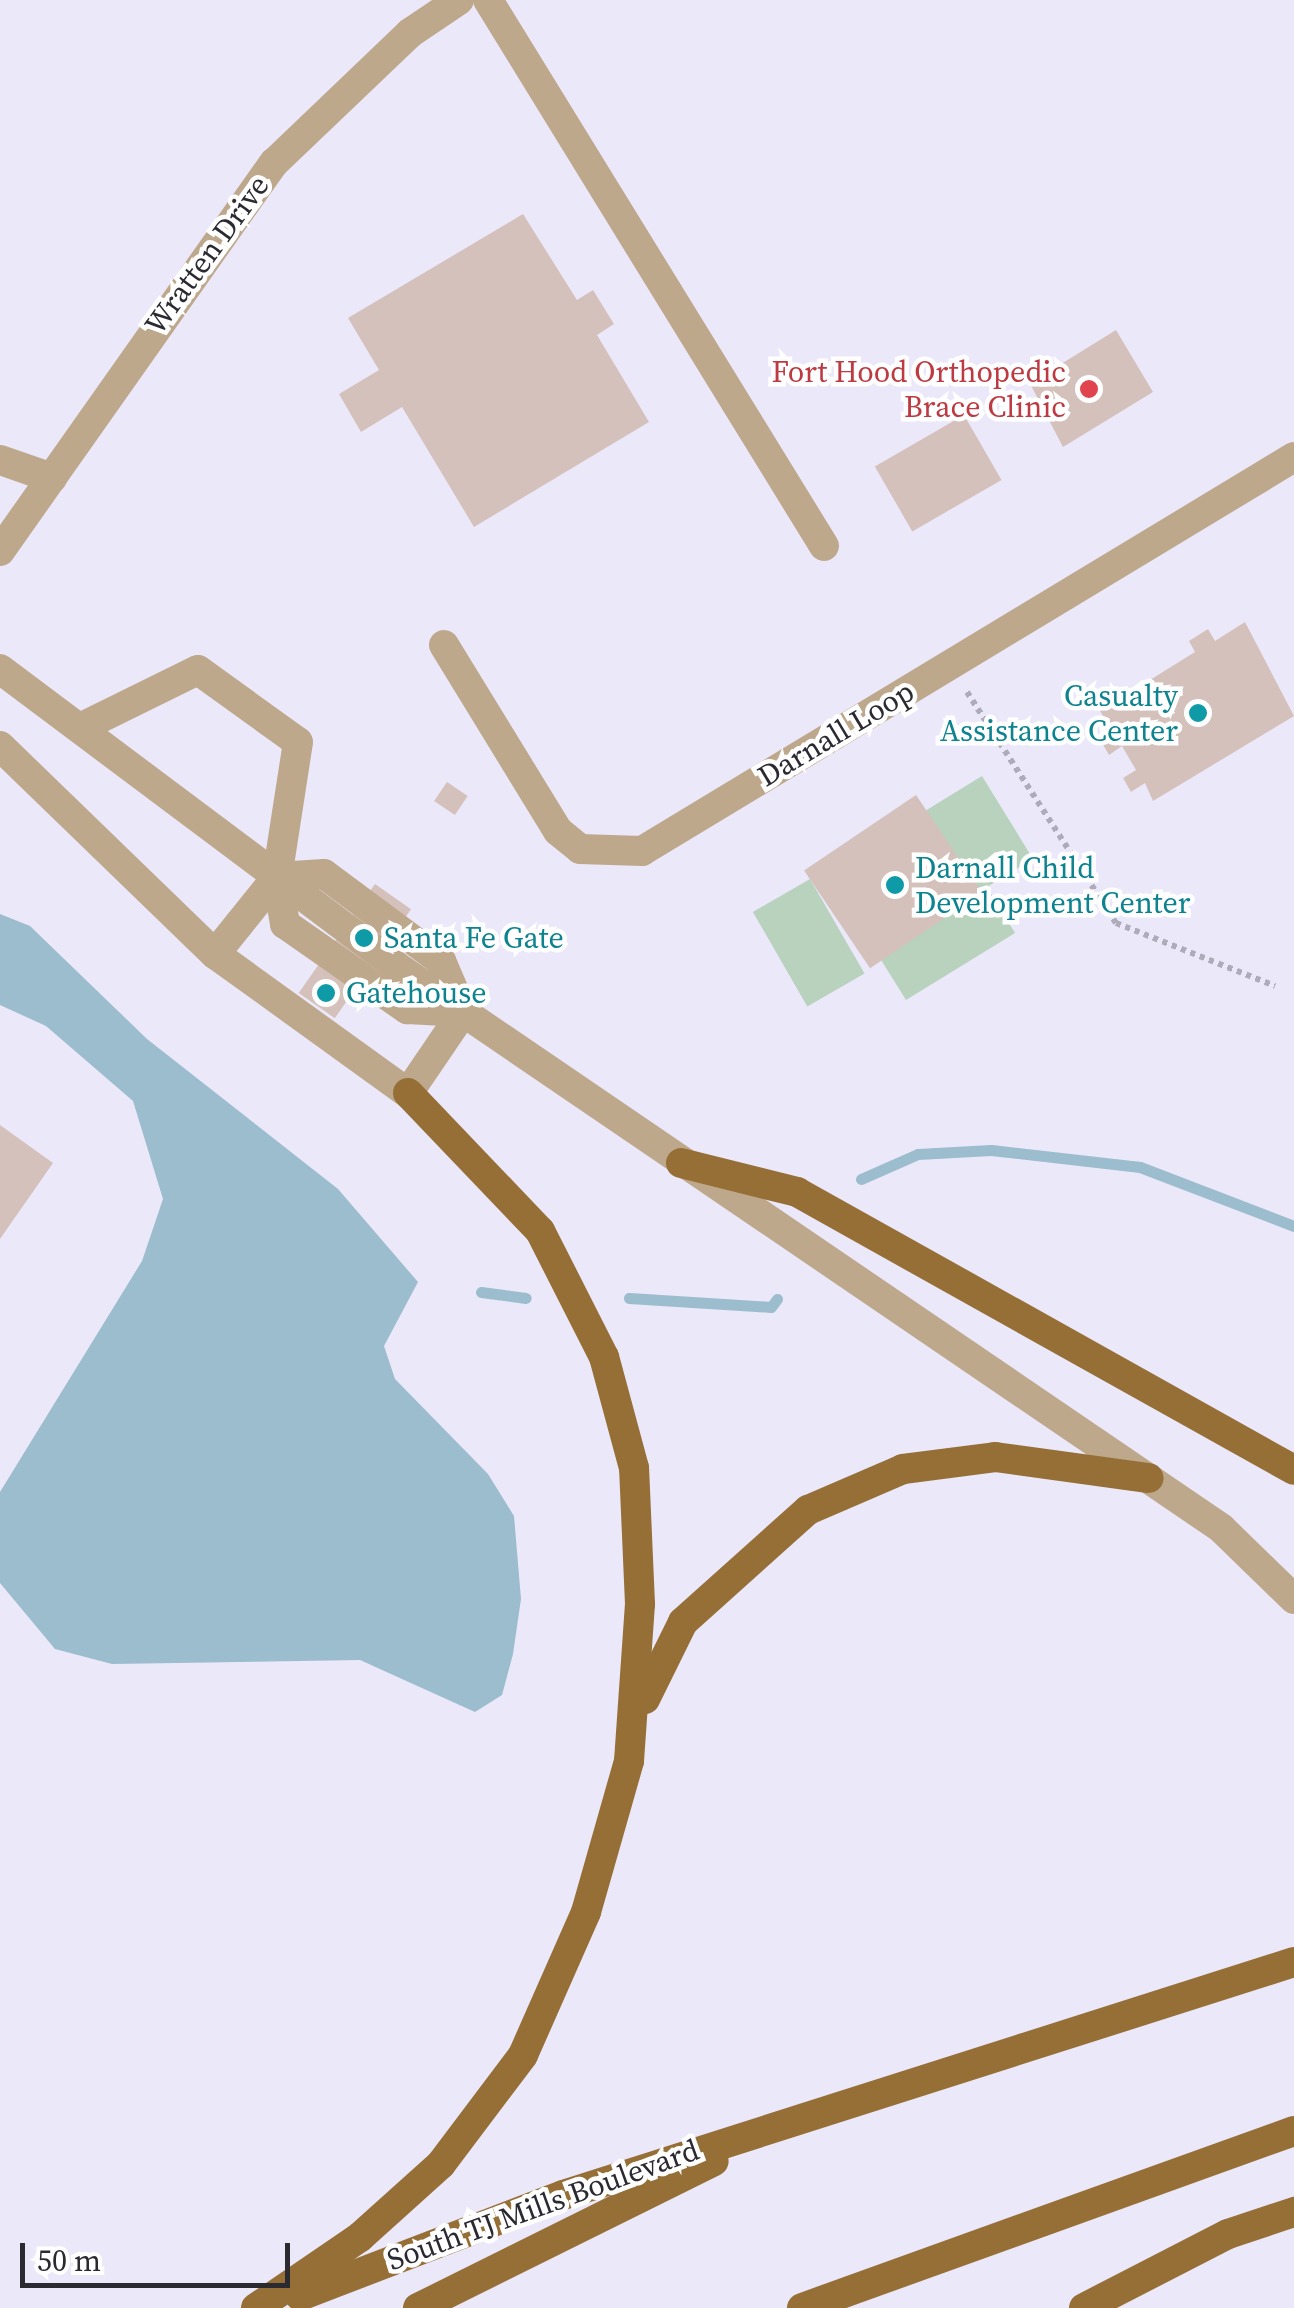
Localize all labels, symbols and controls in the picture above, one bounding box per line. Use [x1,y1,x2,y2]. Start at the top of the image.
street label: Wratten Drive [137,169,277,341]
place label: Fort Hood Orthopedic Brace Clinic [772,354,1066,424]
marker: Fort Hood Orthopedic Brace Clinic [1076,376,1102,402]
street label: Darnall Loop [752,673,920,795]
place label: Casualty Assistance Center [940,678,1178,748]
marker: Casualty Assistance Center [1187,702,1209,724]
place label: Darnall Child Development Center [915,850,1191,920]
marker: Darnall Child Development Center [884,874,906,896]
place label: Santa Fe Gate [384,920,564,956]
marker: Santa Fe Gate [353,927,375,949]
place label: Gatehouse [346,975,486,1011]
marker: Gatehouse [315,982,337,1004]
street label: South TJ Mills Boulevard [382,2132,704,2278]
scale bar [25,2223,295,2285]
text: 50 m [37,2240,101,2281]

